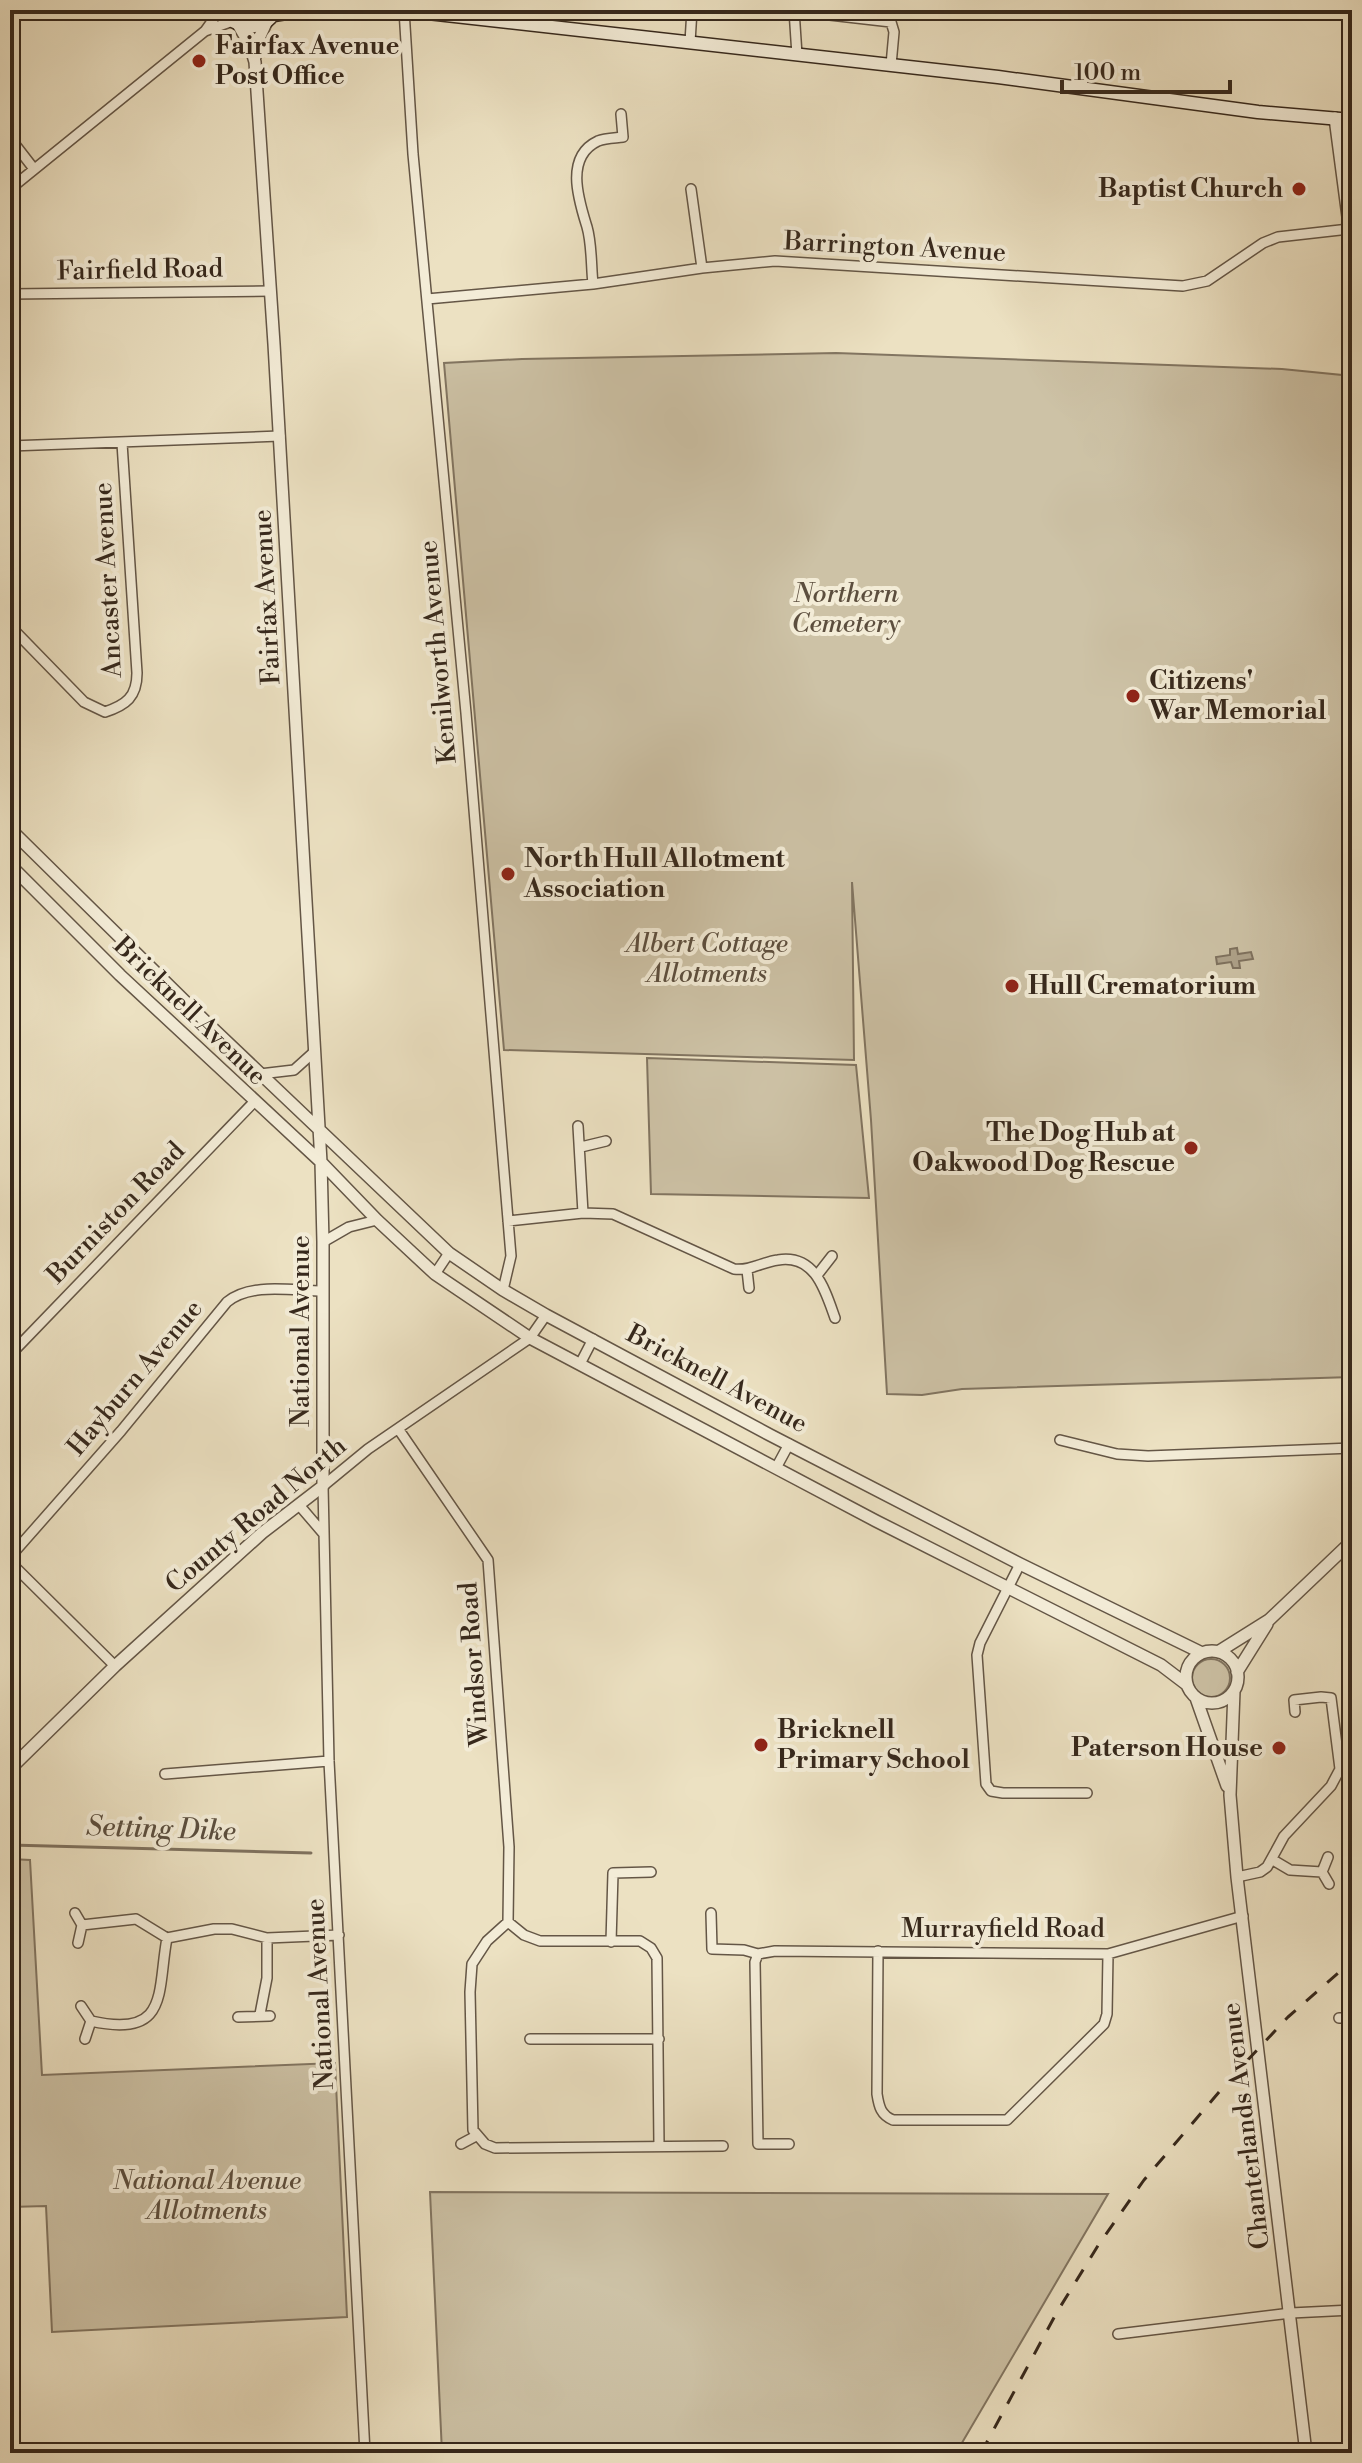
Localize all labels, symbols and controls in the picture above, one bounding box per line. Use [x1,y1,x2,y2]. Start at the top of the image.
place label: Fairfax Avenue Post Office [215,30,399,92]
scale bar [1062,44,1230,94]
marker: Fairfax Avenue Post Office [190,52,208,70]
text: 100 m [1074,58,1141,88]
place label: Baptist Church [1098,173,1283,205]
marker: Baptist Church [1290,180,1308,198]
street label: Barrington Avenue [782,225,1007,269]
street label: Fairfield Road [57,253,224,287]
street label: Ancaster Avenue [87,481,129,680]
street label: Fairfax Avenue [246,508,288,686]
street label: Kenilworth Avenue [412,539,464,765]
park label: Northern Cemetery [792,578,901,640]
place label: Citizens' War Memorial [1148,665,1327,727]
marker: Citizens' War Memorial [1124,687,1142,705]
place label: North Hull Allotment Association [523,843,786,905]
marker: North Hull Allotment Association [499,865,517,883]
park label: Albert Cottage Allotments [623,928,788,990]
street label: Bricknell Avenue [106,929,273,1092]
place label: Hull Crematorium [1028,970,1256,1002]
marker: Hull Crematorium [1003,977,1021,995]
place label: The Dog Hub at Oakwood Dog Rescue [912,1117,1176,1179]
street label: Burniston Road [40,1135,192,1291]
marker: The Dog Hub at Oakwood Dog Rescue [1182,1139,1200,1157]
street label: National Avenue [285,1235,317,1427]
street label: Hayburn Avenue [60,1293,210,1463]
street label: Bricknell Avenue [620,1317,813,1440]
street label: County Road North [159,1430,353,1600]
street label: Windsor Road [452,1581,496,1748]
place label: Bricknell Primary School [777,1714,970,1776]
place label: Paterson House [1071,1732,1263,1764]
marker: Bricknell Primary School [752,1736,770,1754]
marker: Paterson House [1270,1739,1288,1757]
water label: Setting Dike [85,1809,237,1849]
street label: National Avenue [299,1897,341,2091]
street label: Murrayfield Road [901,1913,1105,1945]
street label: Chanterlands Avenue [1215,2001,1277,2251]
park label: National Avenue Allotments [112,2165,301,2227]

